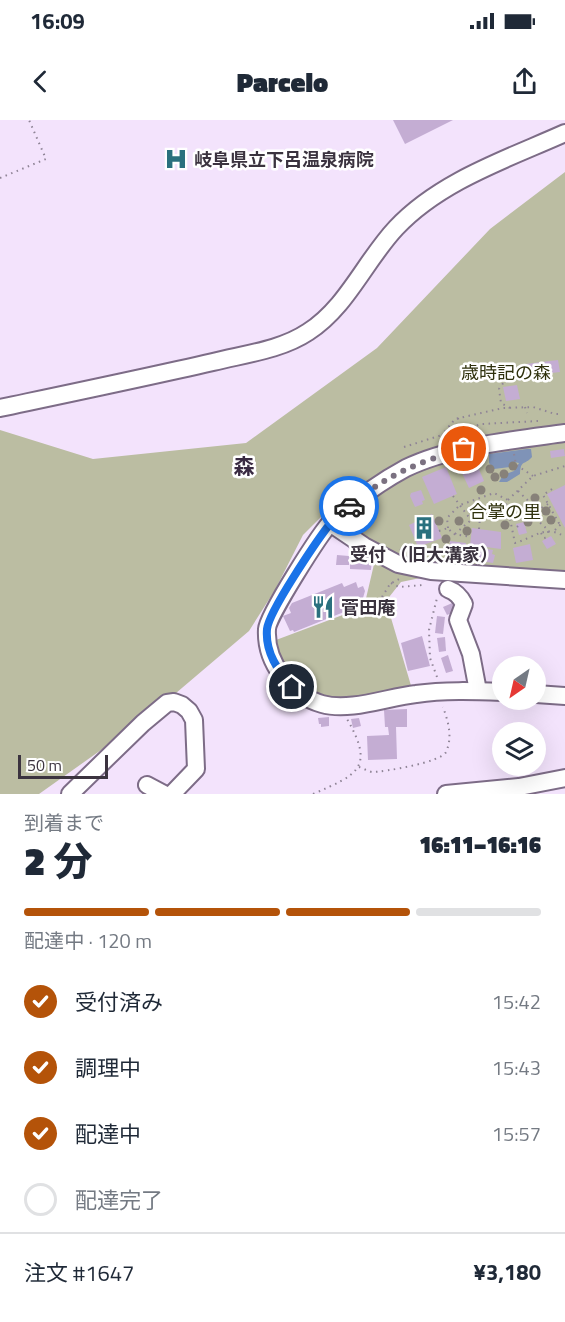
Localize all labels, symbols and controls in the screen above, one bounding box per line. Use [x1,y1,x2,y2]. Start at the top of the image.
text: 16:09 [30,4,85,38]
text: Parcelo [237,61,328,102]
icon: back [24,65,57,98]
icon: share [508,65,541,98]
hospital icon: 岐阜県立下呂温泉病院 [163,146,189,172]
place label: 岐阜県立下呂温泉病院 [194,146,374,173]
park label: 歳時記の森 [461,359,551,386]
pin [438,423,489,474]
icon: bag [447,432,480,465]
district label: 森 [234,450,255,482]
courier [319,476,379,536]
icon: car [333,490,366,523]
park label: 合掌の里 [469,498,541,525]
building icon: 受付 （旧大溝家） [411,515,437,541]
place label: 受付 （旧大溝家） [350,541,498,568]
restaurant icon: 菅田庵 [310,594,336,620]
place label: 菅田庵 [341,594,395,621]
north arrow [492,656,546,710]
map controls [492,656,546,776]
pin [266,661,317,712]
icon: home [275,670,308,703]
button: layers [492,722,546,776]
scale bar [18,752,108,780]
text: 50 m [27,753,62,777]
text: 到着まで [24,807,104,838]
text: 16:11–16:16 [419,828,541,862]
text: 2 分 [24,831,93,890]
text: 配達中 · 120 m [24,925,152,956]
icon: check [24,985,57,1018]
text: 受付済み [75,985,163,1019]
text: 15:42 [492,986,541,1017]
icon: check [24,1051,57,1084]
text: 調理中 [75,1051,141,1085]
text: 15:43 [492,1052,541,1083]
icon: check [24,1117,57,1150]
text: 配達中 [75,1117,141,1151]
text: 15:57 [492,1118,541,1149]
text: 配達完了 [75,1183,163,1217]
text: ¥3,180 [474,1255,541,1289]
text: 注文 #1647 [24,1256,134,1290]

